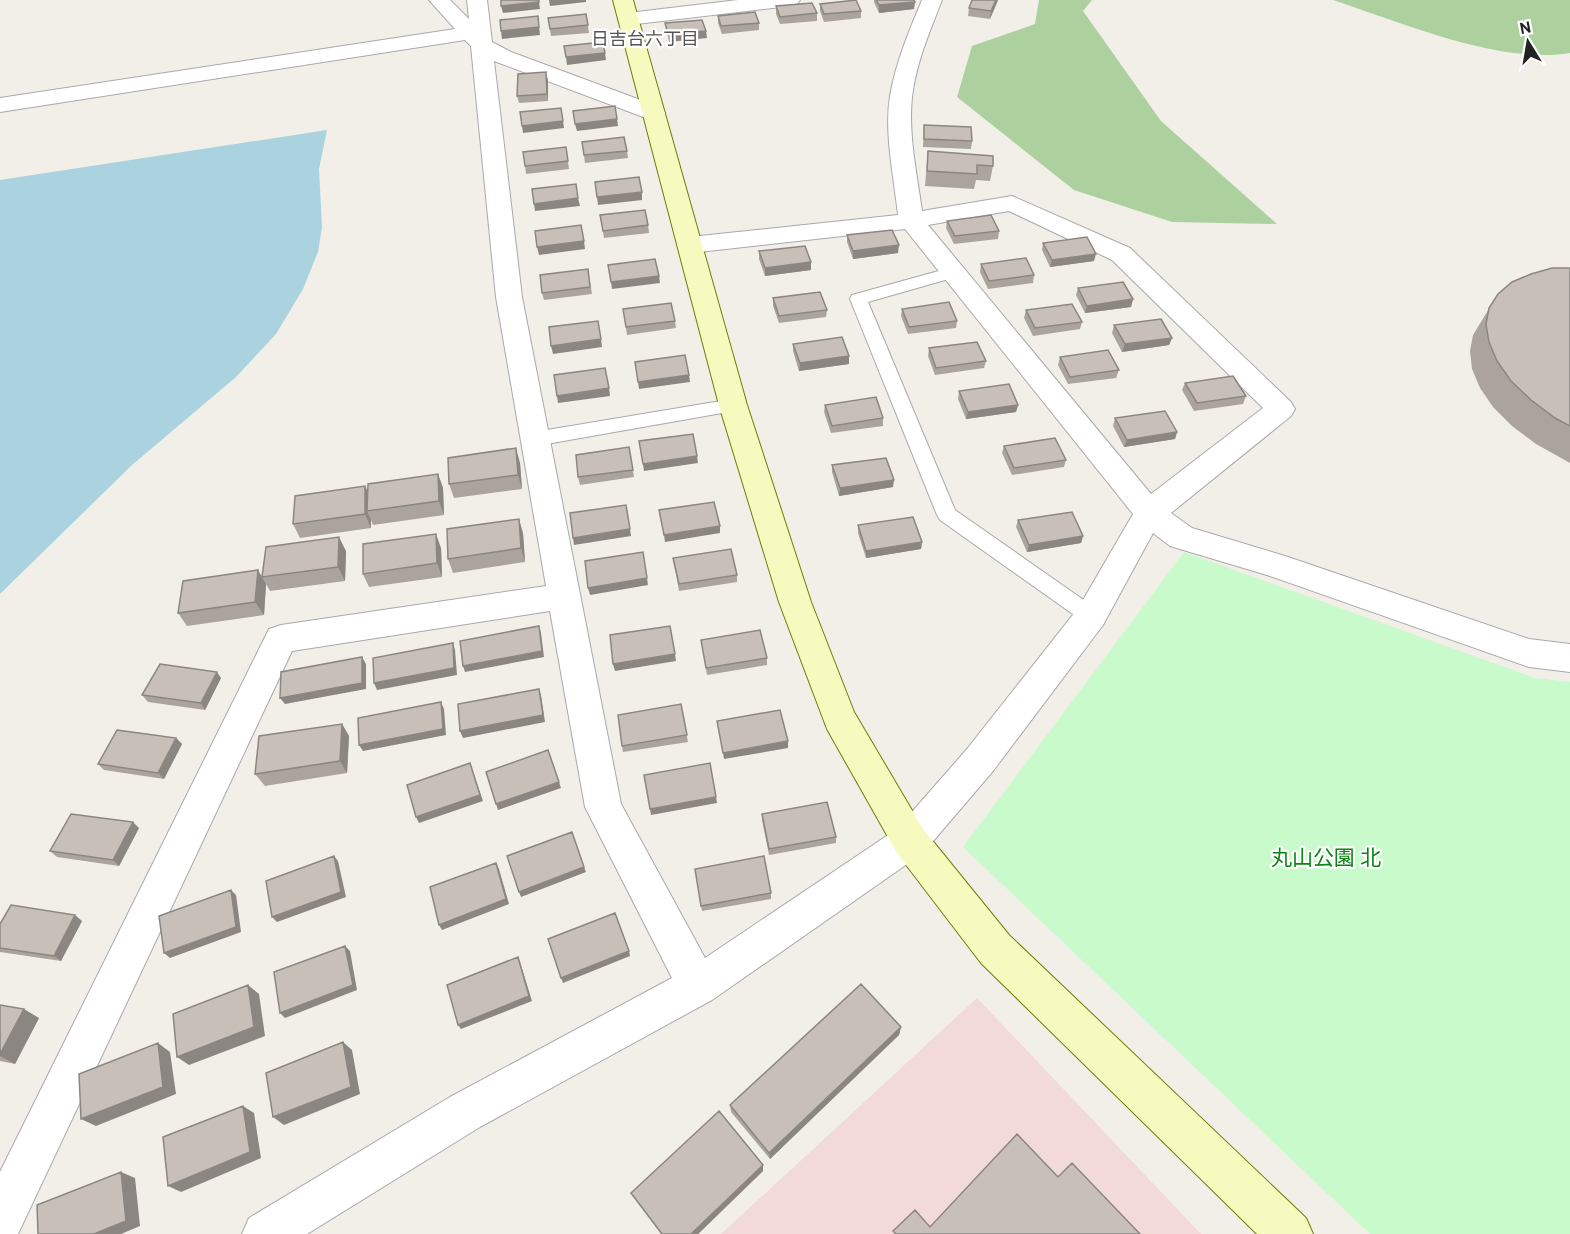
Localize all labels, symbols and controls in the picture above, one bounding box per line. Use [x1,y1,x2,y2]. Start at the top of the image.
north arrow [1498,12,1558,72]
text: N [1518,18,1533,40]
district label: 日吉台六丁目 [591,29,699,52]
park label: 丸山公園 北 [1271,846,1381,873]

